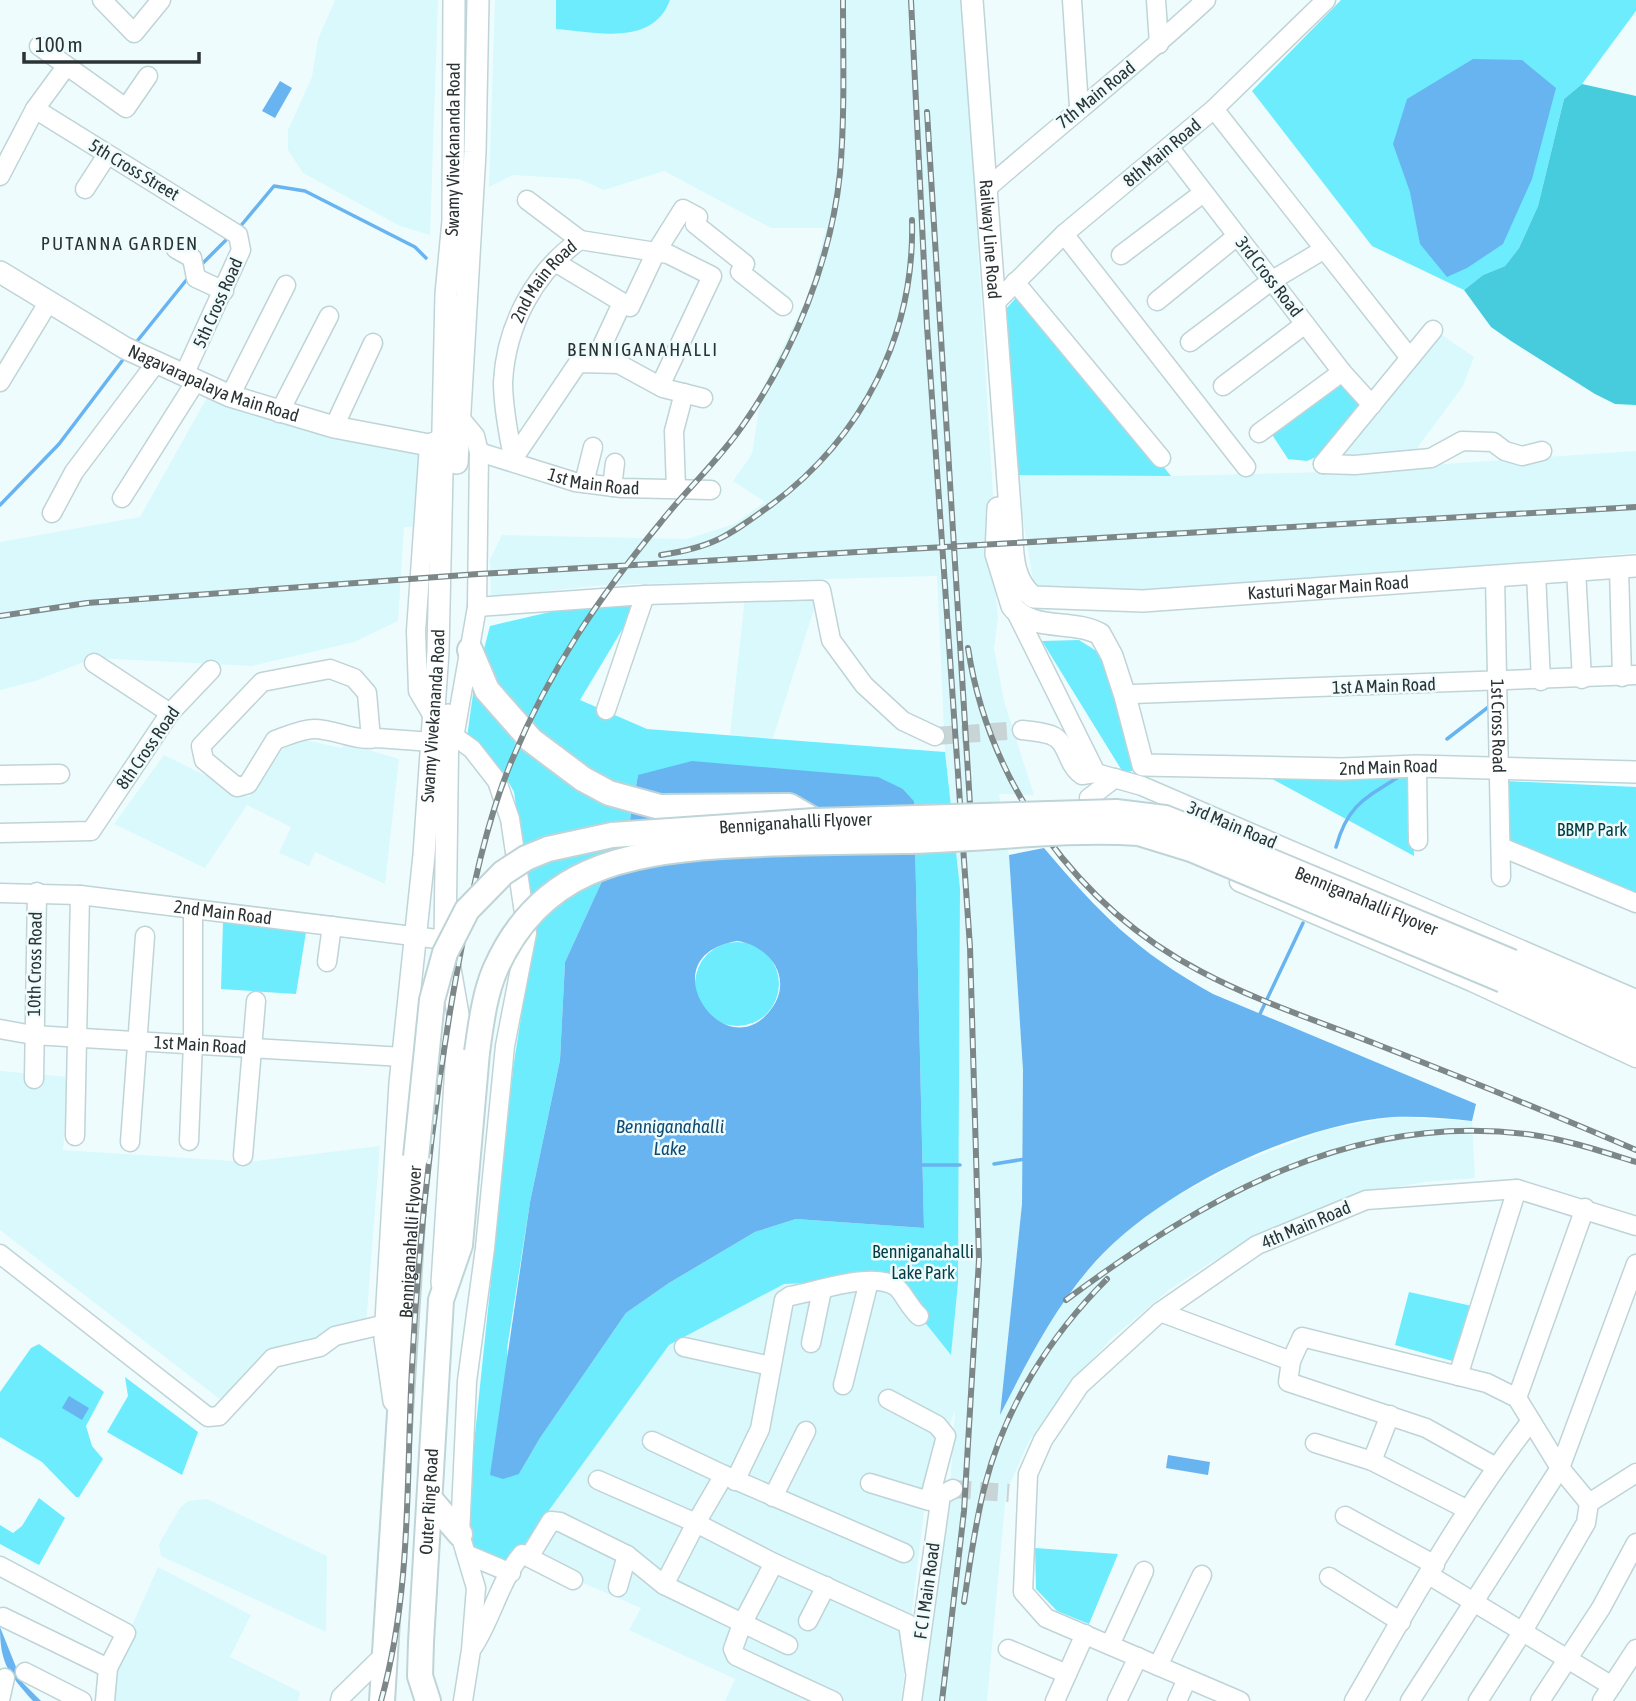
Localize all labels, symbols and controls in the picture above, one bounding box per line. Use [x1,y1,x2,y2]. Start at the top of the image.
scale bar [24,21,200,65]
text: 100 m [35,32,83,56]
street label: 7th Main Road [1052,57,1139,133]
street label: Swamy Vivekananda Road [441,62,464,237]
street label: 8th Main Road [1119,114,1205,191]
street label: 5th Cross Street [85,134,183,205]
street label: Railway Line Road [975,179,1005,300]
district label: PUTANNA GARDEN [41,232,199,254]
street label: 3rd Cross Road [1232,232,1307,321]
street label: 2nd Main Road [506,235,581,326]
street label: 5th Cross Road [188,255,247,351]
district label: BENNIGANAHALLI [567,338,719,360]
street label: Nagavarapalaya Main Road [125,340,301,426]
street label: 1st Main Road [545,463,640,498]
street label: Kasturi Nagar Main Road [1247,571,1410,604]
street label: Swamy Vivekananda Road [417,629,448,803]
street label: 1st A Main Road [1332,673,1436,698]
street label: 1st Cross Road [1487,679,1510,773]
street label: 8th Cross Road [111,702,184,793]
street label: 2nd Main Road [1339,755,1438,779]
street label: 3rd Main Road [1184,796,1280,853]
street label: Benniganahalli Flyover [718,808,873,838]
park label: BBMP Park [1557,819,1627,840]
street label: Benniganahalli Flyover [1292,862,1442,940]
street label: 2nd Main Road [173,896,273,929]
street label: 10th Cross Road [23,911,46,1017]
street label: 1st Main Road [153,1031,247,1058]
water label: Benniganahalli Lake [616,1115,724,1159]
street label: Benniganahalli Flyover [395,1164,425,1319]
street label: 4th Main Road [1258,1196,1354,1253]
park label: Benniganahalli Lake Park [872,1241,974,1283]
street label: Outer Ring Road [415,1448,442,1555]
street label: F C I Main Road [909,1541,944,1641]

